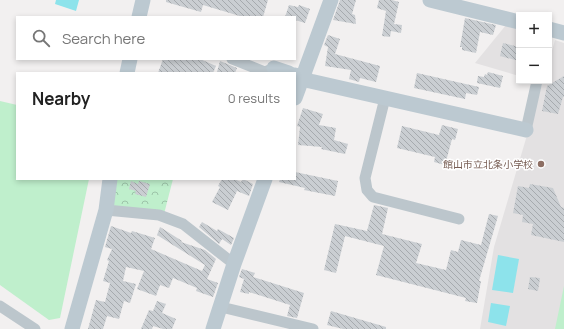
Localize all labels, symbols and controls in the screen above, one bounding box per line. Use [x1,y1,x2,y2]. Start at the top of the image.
map controls [516,12,552,84]
button: + [516,12,552,48]
search box [16,16,296,60]
icon: search [30,27,52,49]
text: Search here [62,28,145,49]
button: − [516,48,552,84]
text: Nearby [32,87,90,110]
text: 0 results [228,89,280,107]
place label: 館山市立北条小学校 [443,157,533,171]
marker: 館山市立北条小学校 [536,159,546,169]

